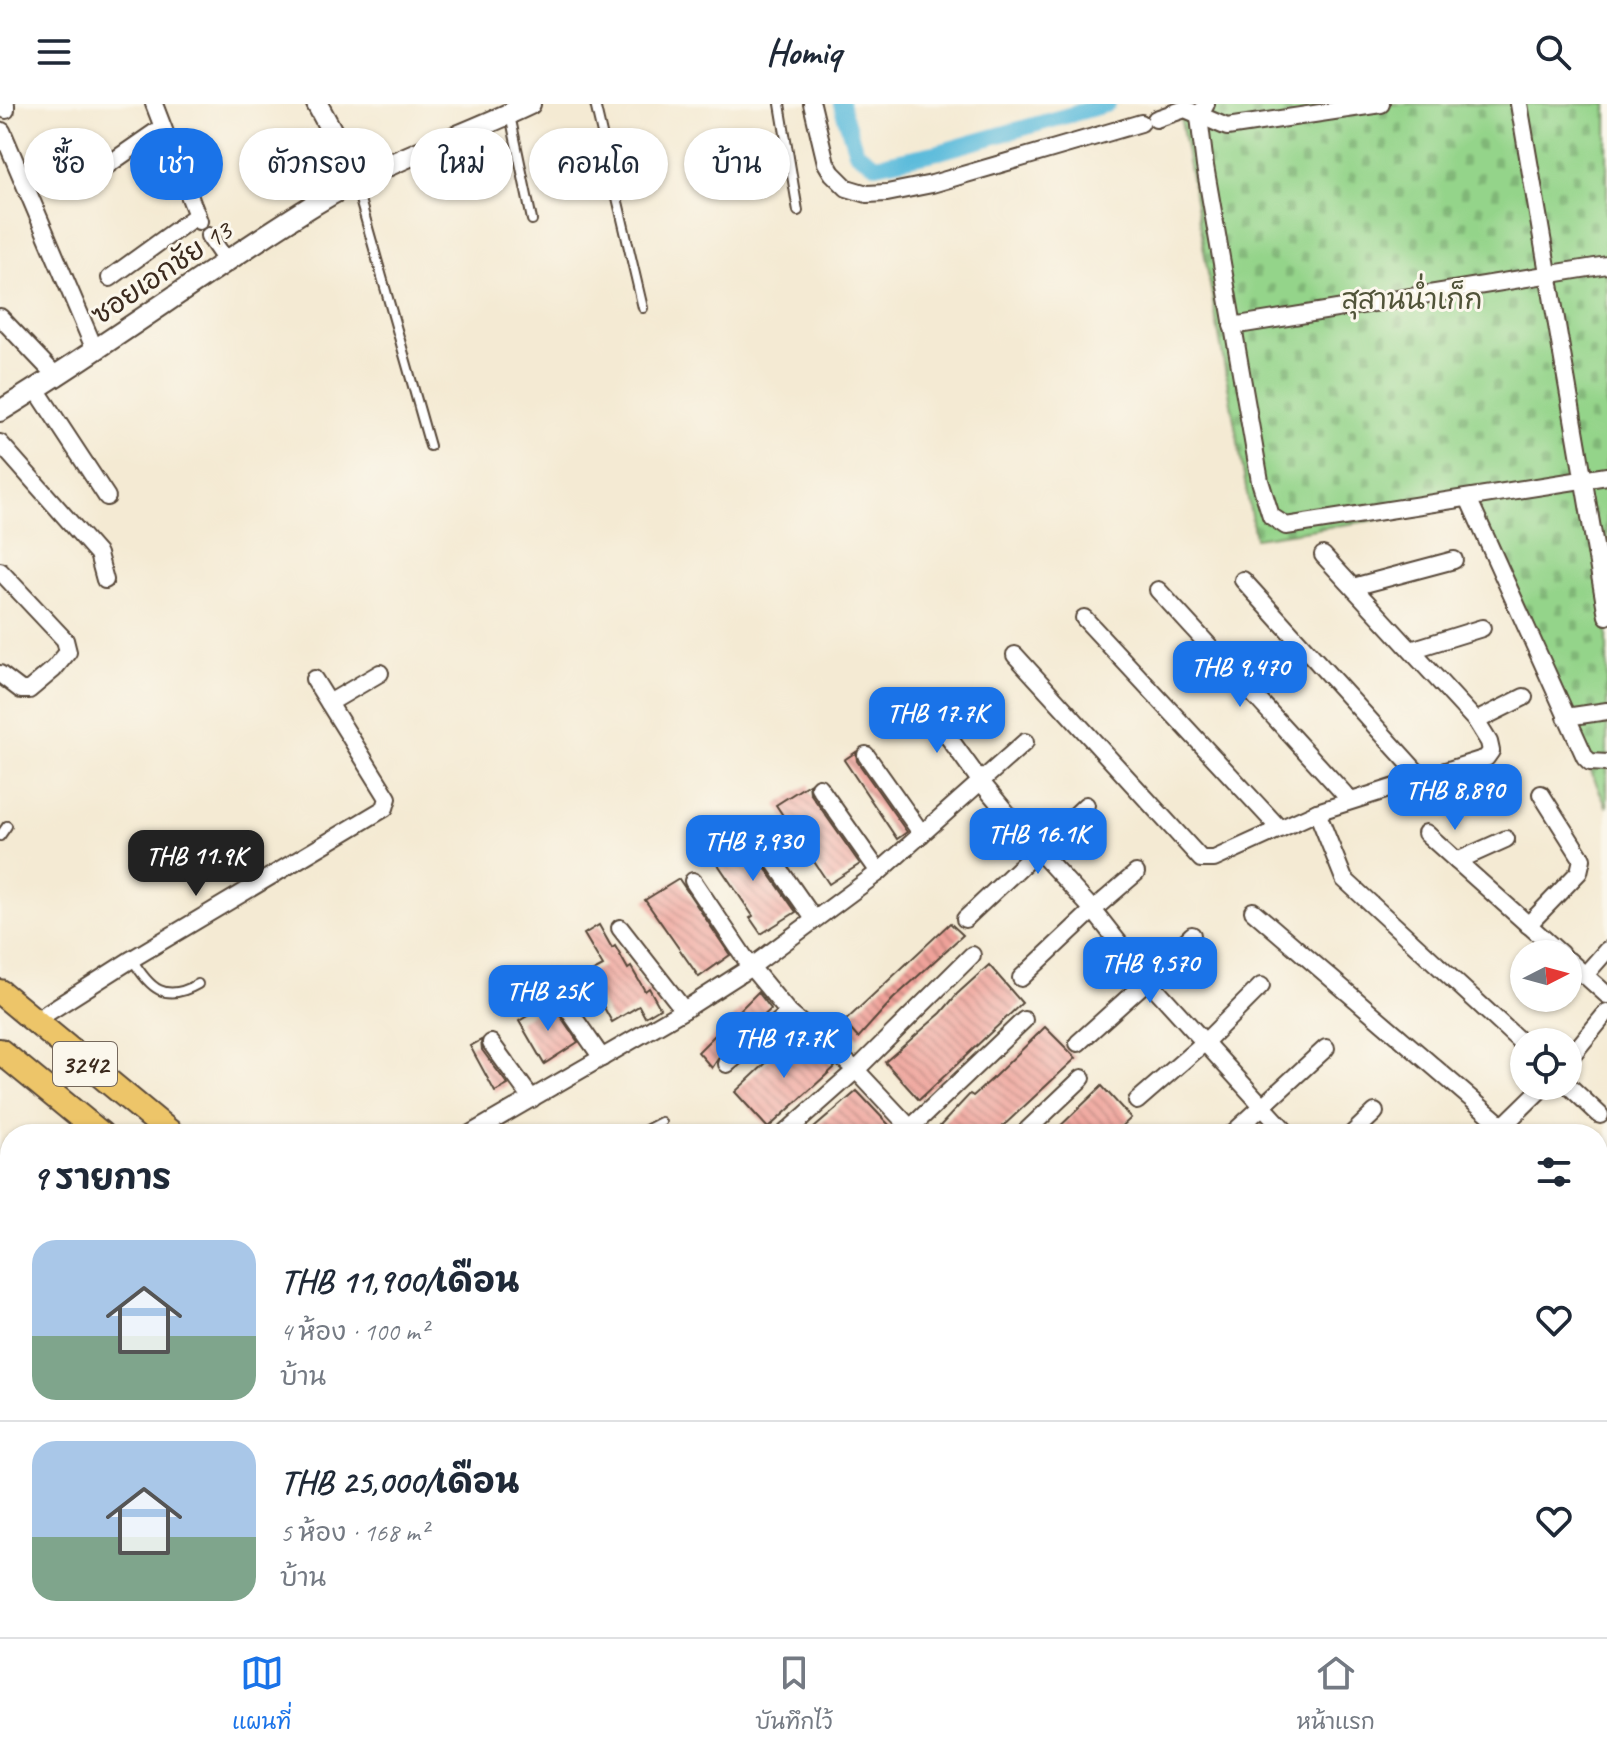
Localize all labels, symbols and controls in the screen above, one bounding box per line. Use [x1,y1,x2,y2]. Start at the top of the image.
text: Homiq [766,29,841,75]
icon: menu [32,30,76,74]
icon: search [1531,30,1575,74]
chip: ซื้อ [24,128,114,200]
chip: เช่า [130,128,223,200]
chip: ตัวกรอง [239,128,394,200]
chip: ใหม่ [410,128,513,200]
chip: คอนโด [529,128,668,200]
chip: บ้าน [684,128,790,200]
street label: ซอยเอกชัย 13 [84,211,240,332]
park label: สุสานน่ำเก็ก [1342,273,1482,320]
pin: THB 9,470 [1148,641,1332,709]
text: THB 9,470 [1191,650,1289,683]
pin: THB 17.7K [845,687,1029,755]
text: THB 17.7K [887,696,987,729]
pin: THB 8,890 [1363,764,1547,832]
text: THB 8,890 [1406,773,1504,806]
pin: THB 16.1K [946,808,1130,876]
pin: THB 7,930 [661,815,845,883]
text: THB 16.1K [988,817,1088,850]
text: THB 7,930 [704,824,802,857]
pin: THB 11.9K [104,830,288,898]
text: THB 11.9K [146,839,246,872]
pin: THB 9,570 [1058,937,1242,1005]
north arrow [1510,940,1582,1012]
map controls [1510,940,1582,1100]
text: THB 9,570 [1101,946,1199,979]
pin: THB 25K [474,965,622,1033]
text: THB 25K [507,974,589,1007]
pin: THB 17.7K [692,1012,876,1080]
text: THB 17.7K [734,1021,834,1054]
button: locate [1510,1028,1582,1100]
road number: 3242 [53,1042,117,1086]
icon: filters [1532,1150,1576,1194]
text: 9 รายการ [32,1156,171,1199]
text: THB 11,900/เดือน [280,1259,519,1302]
icon: home [96,1272,192,1368]
icon: heart [1532,1298,1576,1342]
text: 4 ห้อง · 100 m² [280,1315,428,1348]
text: บ้าน [280,1360,326,1393]
text: THB 25,000/เดือน [280,1460,519,1503]
icon: home [96,1473,192,1569]
icon: heart [1532,1499,1576,1543]
text: 5 ห้อง · 168 m² [280,1516,428,1549]
text: บ้าน [280,1561,326,1594]
tab: แผนที่ [232,1651,291,1737]
tab: บันทึกไว้ [755,1651,833,1737]
tab: หน้าแรก [1297,1651,1375,1737]

